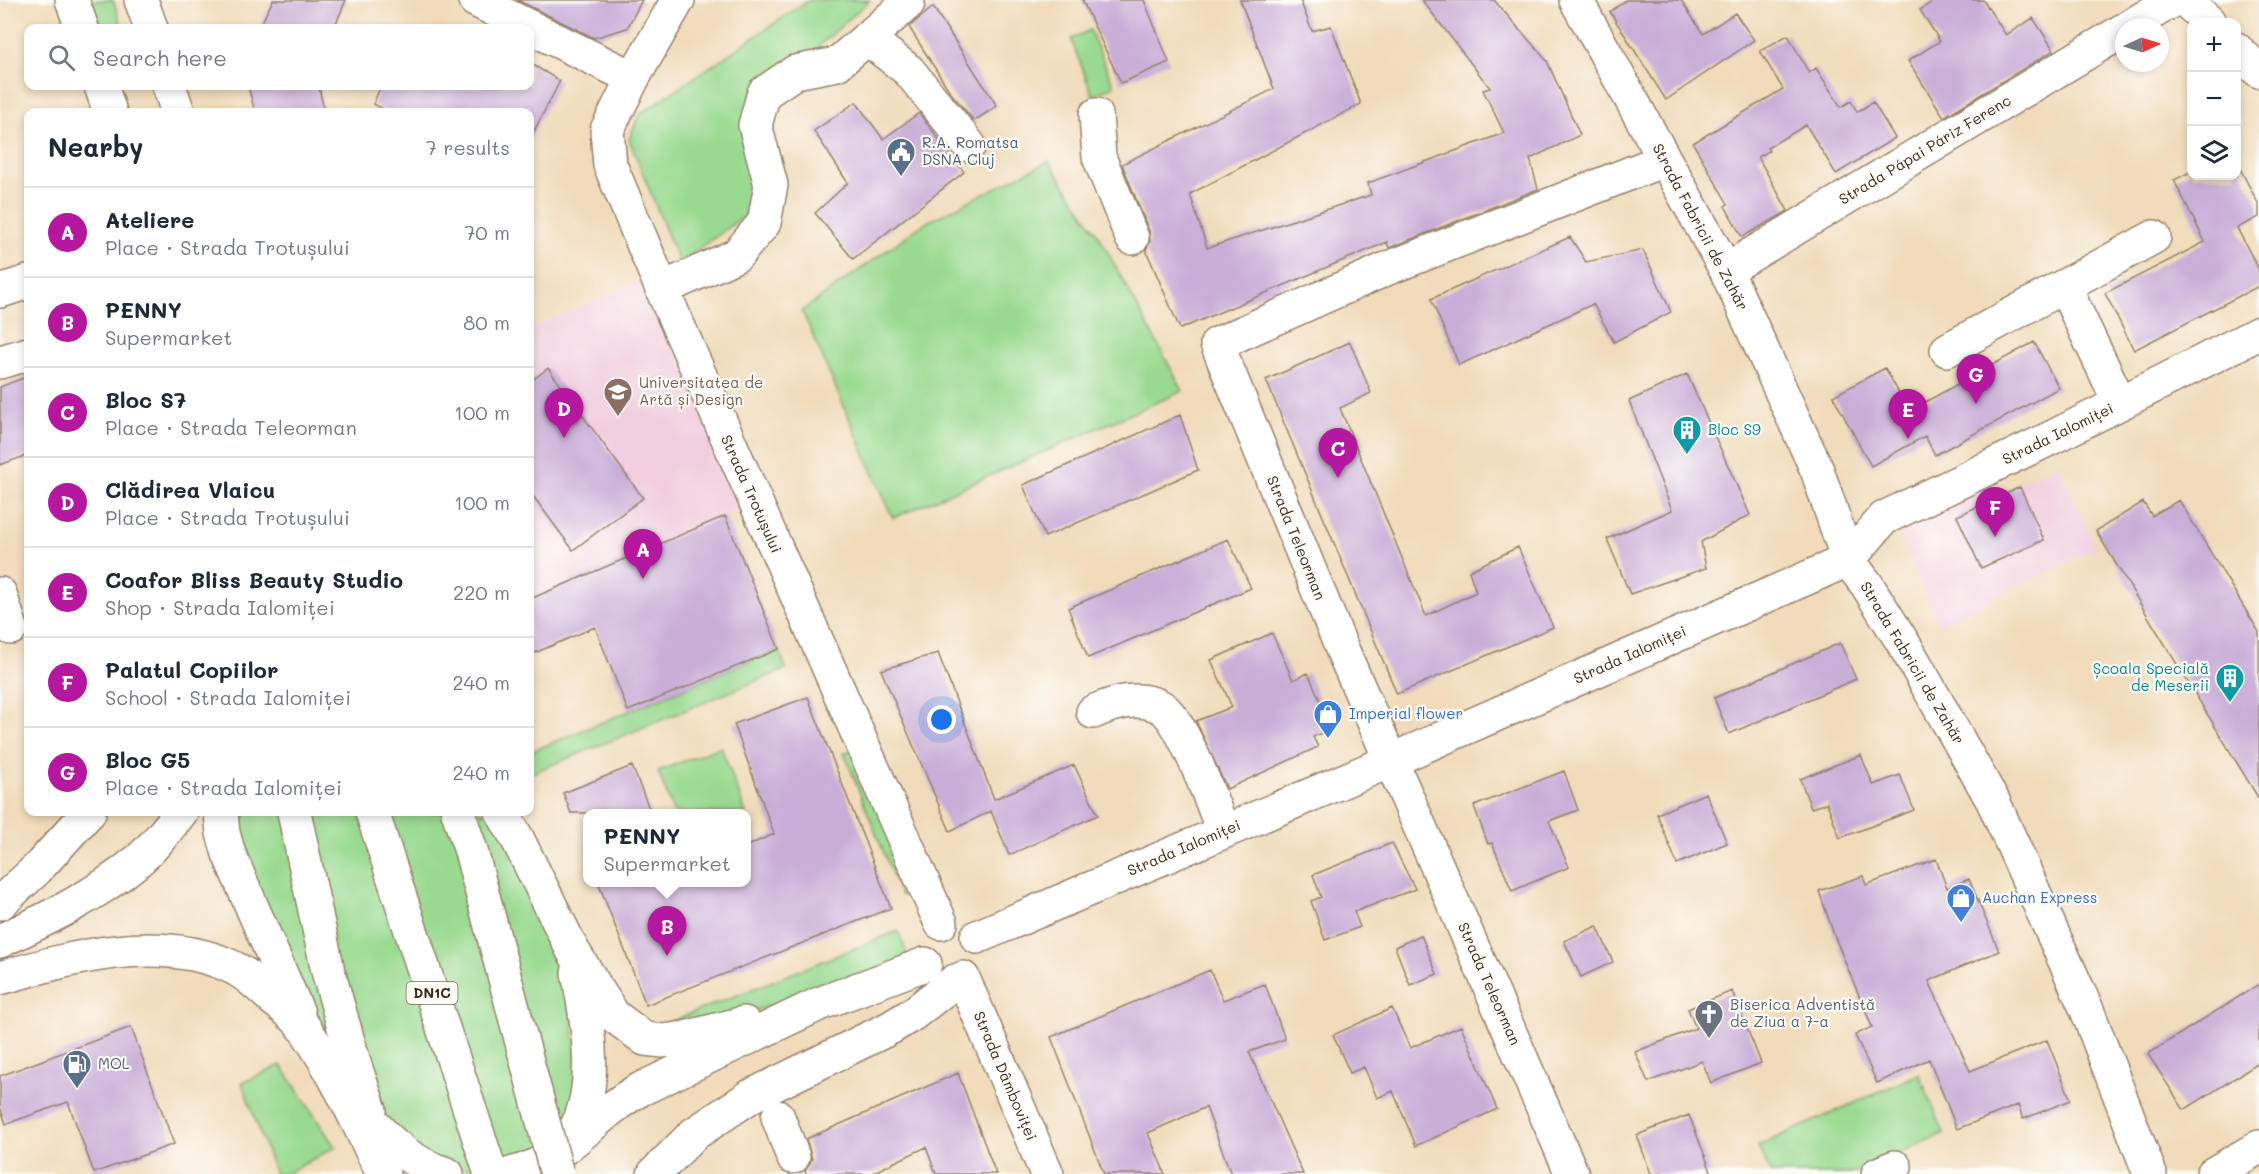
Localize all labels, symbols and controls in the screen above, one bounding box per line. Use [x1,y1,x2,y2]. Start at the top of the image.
north arrow [2115,18,2169,72]
map controls [2187,18,2241,180]
button: + [2187,18,2241,72]
search box [24,24,534,90]
icon: search [45,41,78,74]
text: Search here [93,43,227,72]
button: − [2187,72,2241,126]
street label: Strada Pápai Páriz Ferenc [1835,90,2014,209]
button: layers [2187,126,2241,180]
text: Nearby [48,130,143,164]
place label: R.A. Romatsa DSNA Cluj [922,132,1019,169]
text: 7 results [426,134,510,160]
public building icon: R.A. Romatsa DSNA Cluj [885,136,917,178]
street label: Strada Fabricii de Zahăr [1648,140,1753,313]
text: Ateliere [105,205,194,234]
text: A [61,219,74,245]
text: 70 m [464,219,510,245]
text: Place · Strada Trotușului [105,234,350,260]
text: PENNY [105,295,182,324]
text: B [61,309,74,335]
text: 80 m [463,309,510,335]
text: Supermarket [105,324,232,350]
pin: G [1956,354,1996,404]
place label: Universitatea de Artă și Design [639,372,763,410]
school or university icon: Universitatea de Artă și Design [602,376,634,418]
text: Bloc S7 [105,385,186,414]
pin: D [544,388,584,438]
pin: E [1888,390,1928,439]
street label: Strada Ialomiței [1999,398,2117,470]
text: C [60,399,75,425]
text: 100 m [454,399,510,425]
text: Place · Strada Teleorman [105,414,357,440]
building icon: Bloc S9 [1671,414,1703,456]
place label: Bloc S9 [1708,419,1761,439]
pin: C [1318,428,1358,478]
street label: Strada Trotușului [716,431,787,556]
street label: Strada Teleorman [1263,473,1331,603]
text: Clădirea Vlaicu [105,475,275,504]
pin: F [1976,488,2014,537]
text: D [60,489,75,515]
text: 100 m [454,489,510,515]
text: Place · Strada Trotușului [105,504,350,530]
pin: A [624,530,662,579]
text: Coafor Bliss Beauty Studio [105,565,403,594]
street label: Strada Fabricii de Zahăr [1856,578,1969,747]
text: E [61,579,74,605]
text: 220 m [453,579,510,605]
text: Shop · Strada Ialomiței [105,594,335,620]
street label: Strada Ialomiței [1570,620,1689,689]
text: Palatul Copiilor [105,655,278,684]
place label: Școala Specială de Meserii [2093,658,2209,695]
building icon: Școala Specială de Meserii [2214,662,2246,704]
text: F [61,669,74,695]
text: 240 m [452,669,510,695]
text: School · Strada Ialomiței [105,684,351,710]
shop icon: Imperial flower [1312,698,1344,740]
place label: Imperial flower [1349,703,1463,723]
your location [927,705,956,734]
text: Bloc G5 [105,745,190,774]
text: G [60,759,75,785]
text: 240 m [452,759,510,785]
text: Place · Strada Ialomiței [105,774,342,800]
popup [583,809,751,887]
street label: Strada Ialomiței [1124,814,1244,881]
text: PENNY [603,821,680,850]
text: Supermarket [603,850,731,876]
shop icon: Auchan Express [1945,882,1977,924]
place label: Auchan Express [1982,887,2097,907]
pin: B [648,906,686,956]
street label: Strada Teleorman [1454,919,1526,1048]
road number: DN1C [406,982,458,1004]
place label: Biserica Adventistă de Ziua a 7-a [1730,994,1875,1031]
church icon: Biserica Adventistă de Ziua a 7-a [1693,998,1725,1040]
street label: Strada Dâmboviței [969,1008,1042,1144]
fuel station icon: MOL [61,1048,93,1090]
place label: MOL [98,1053,130,1073]

